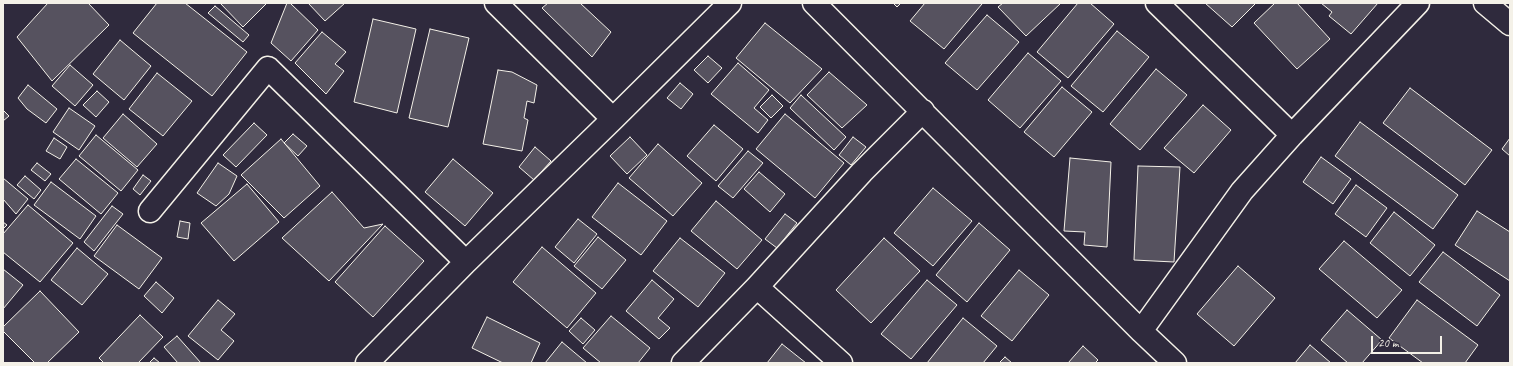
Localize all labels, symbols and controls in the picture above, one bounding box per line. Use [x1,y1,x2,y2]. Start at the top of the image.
scale bar [1373,328,1444,354]
text: 20 m [1378,335,1398,351]

